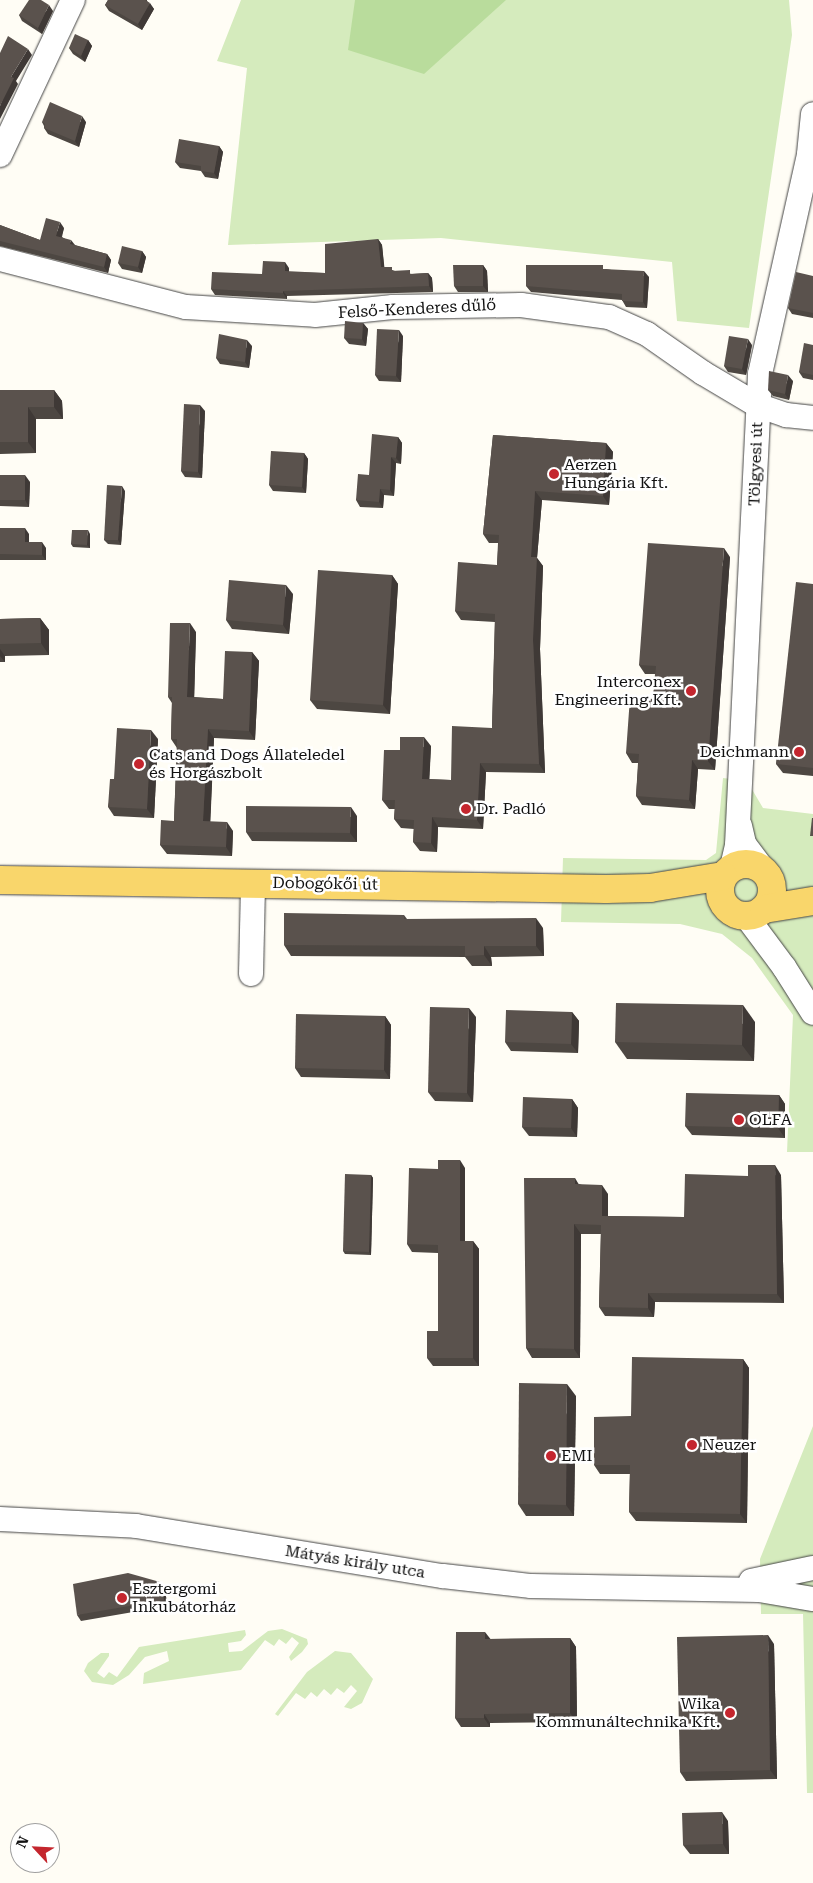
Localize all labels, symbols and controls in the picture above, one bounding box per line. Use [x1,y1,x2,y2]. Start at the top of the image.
street label: Felső-Kenderes dűlő [338,295,496,323]
street label: Tölgyesi út [745,422,767,506]
place label: Aerzen Hungária Kft. [564,455,668,493]
marker: Aerzen Hungária Kft. [548,468,560,480]
place label: Interconex Engineering Kft. [555,672,681,710]
marker: Interconex Engineering Kft. [685,685,697,697]
place label: Deichmann [699,742,789,762]
place label: Cats and Dogs Állateledel és Horgászbolt [149,745,345,783]
marker: Deichmann [793,746,805,758]
marker: Cats and Dogs Állateledel és Horgászbolt [133,758,145,770]
place label: Dr. Padló [476,799,546,819]
marker: Dr. Padló [460,803,472,815]
street label: Dobogókői út [272,873,378,895]
place label: OLFA [749,1110,792,1130]
marker: OLFA [733,1114,745,1126]
place label: Neuzer [702,1435,756,1455]
marker: Neuzer [686,1439,698,1451]
place label: EMI [561,1446,593,1466]
marker: EMI [545,1450,557,1462]
street label: Mátyás király utca [284,1541,426,1583]
place label: Esztergomi Inkubátorház [132,1579,235,1617]
marker: Esztergomi Inkubátorház [116,1592,128,1604]
place label: Wika Kommunáltechnika Kft. [536,1694,720,1732]
marker: Wika Kommunáltechnika Kft. [724,1707,736,1719]
north arrow [10,1823,60,1873]
text: N [13,1834,32,1850]

